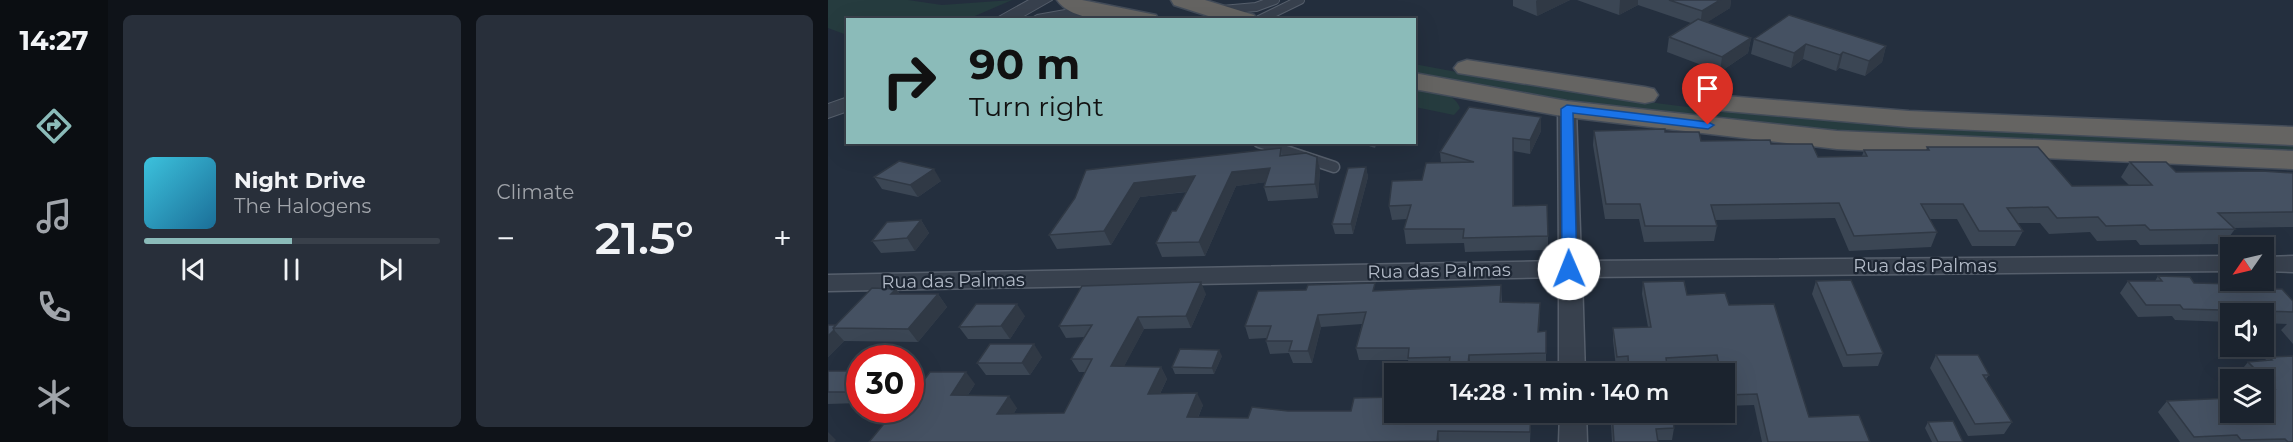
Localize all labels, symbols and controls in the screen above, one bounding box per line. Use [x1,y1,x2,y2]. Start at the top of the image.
text: 14:27 [19,24,89,57]
text: 90 m [969,38,1080,90]
icon: right [870,42,948,120]
pin [1682,63,1733,125]
icon: arrive [1691,72,1724,105]
text: Turn right [969,90,1104,123]
icon: directions [33,105,75,147]
text: Night Drive [234,167,366,194]
text: Climate [497,180,574,204]
text: The Halogens [234,194,371,218]
icon: music [33,195,75,237]
text: 21.5° [595,210,694,265]
text: − [497,218,515,258]
text: + [773,218,792,258]
position arrow [1537,237,1601,301]
north arrow [2220,237,2274,291]
map controls [2220,237,2274,423]
icon: previous [177,253,210,286]
icon: pause [275,253,308,286]
icon: next [374,253,407,286]
street label: Rua das Palmas [1853,255,1997,277]
street label: Rua das Palmas [1367,259,1511,283]
street label: Rua das Palmas [881,269,1025,293]
icon: phone [33,286,75,328]
button: sound [2220,303,2274,357]
speed limit sign: 30 [846,345,924,423]
button: layers [2220,369,2274,423]
icon: climate [33,376,75,418]
text: 14:28 · 1 min · 140 m [1450,379,1669,406]

